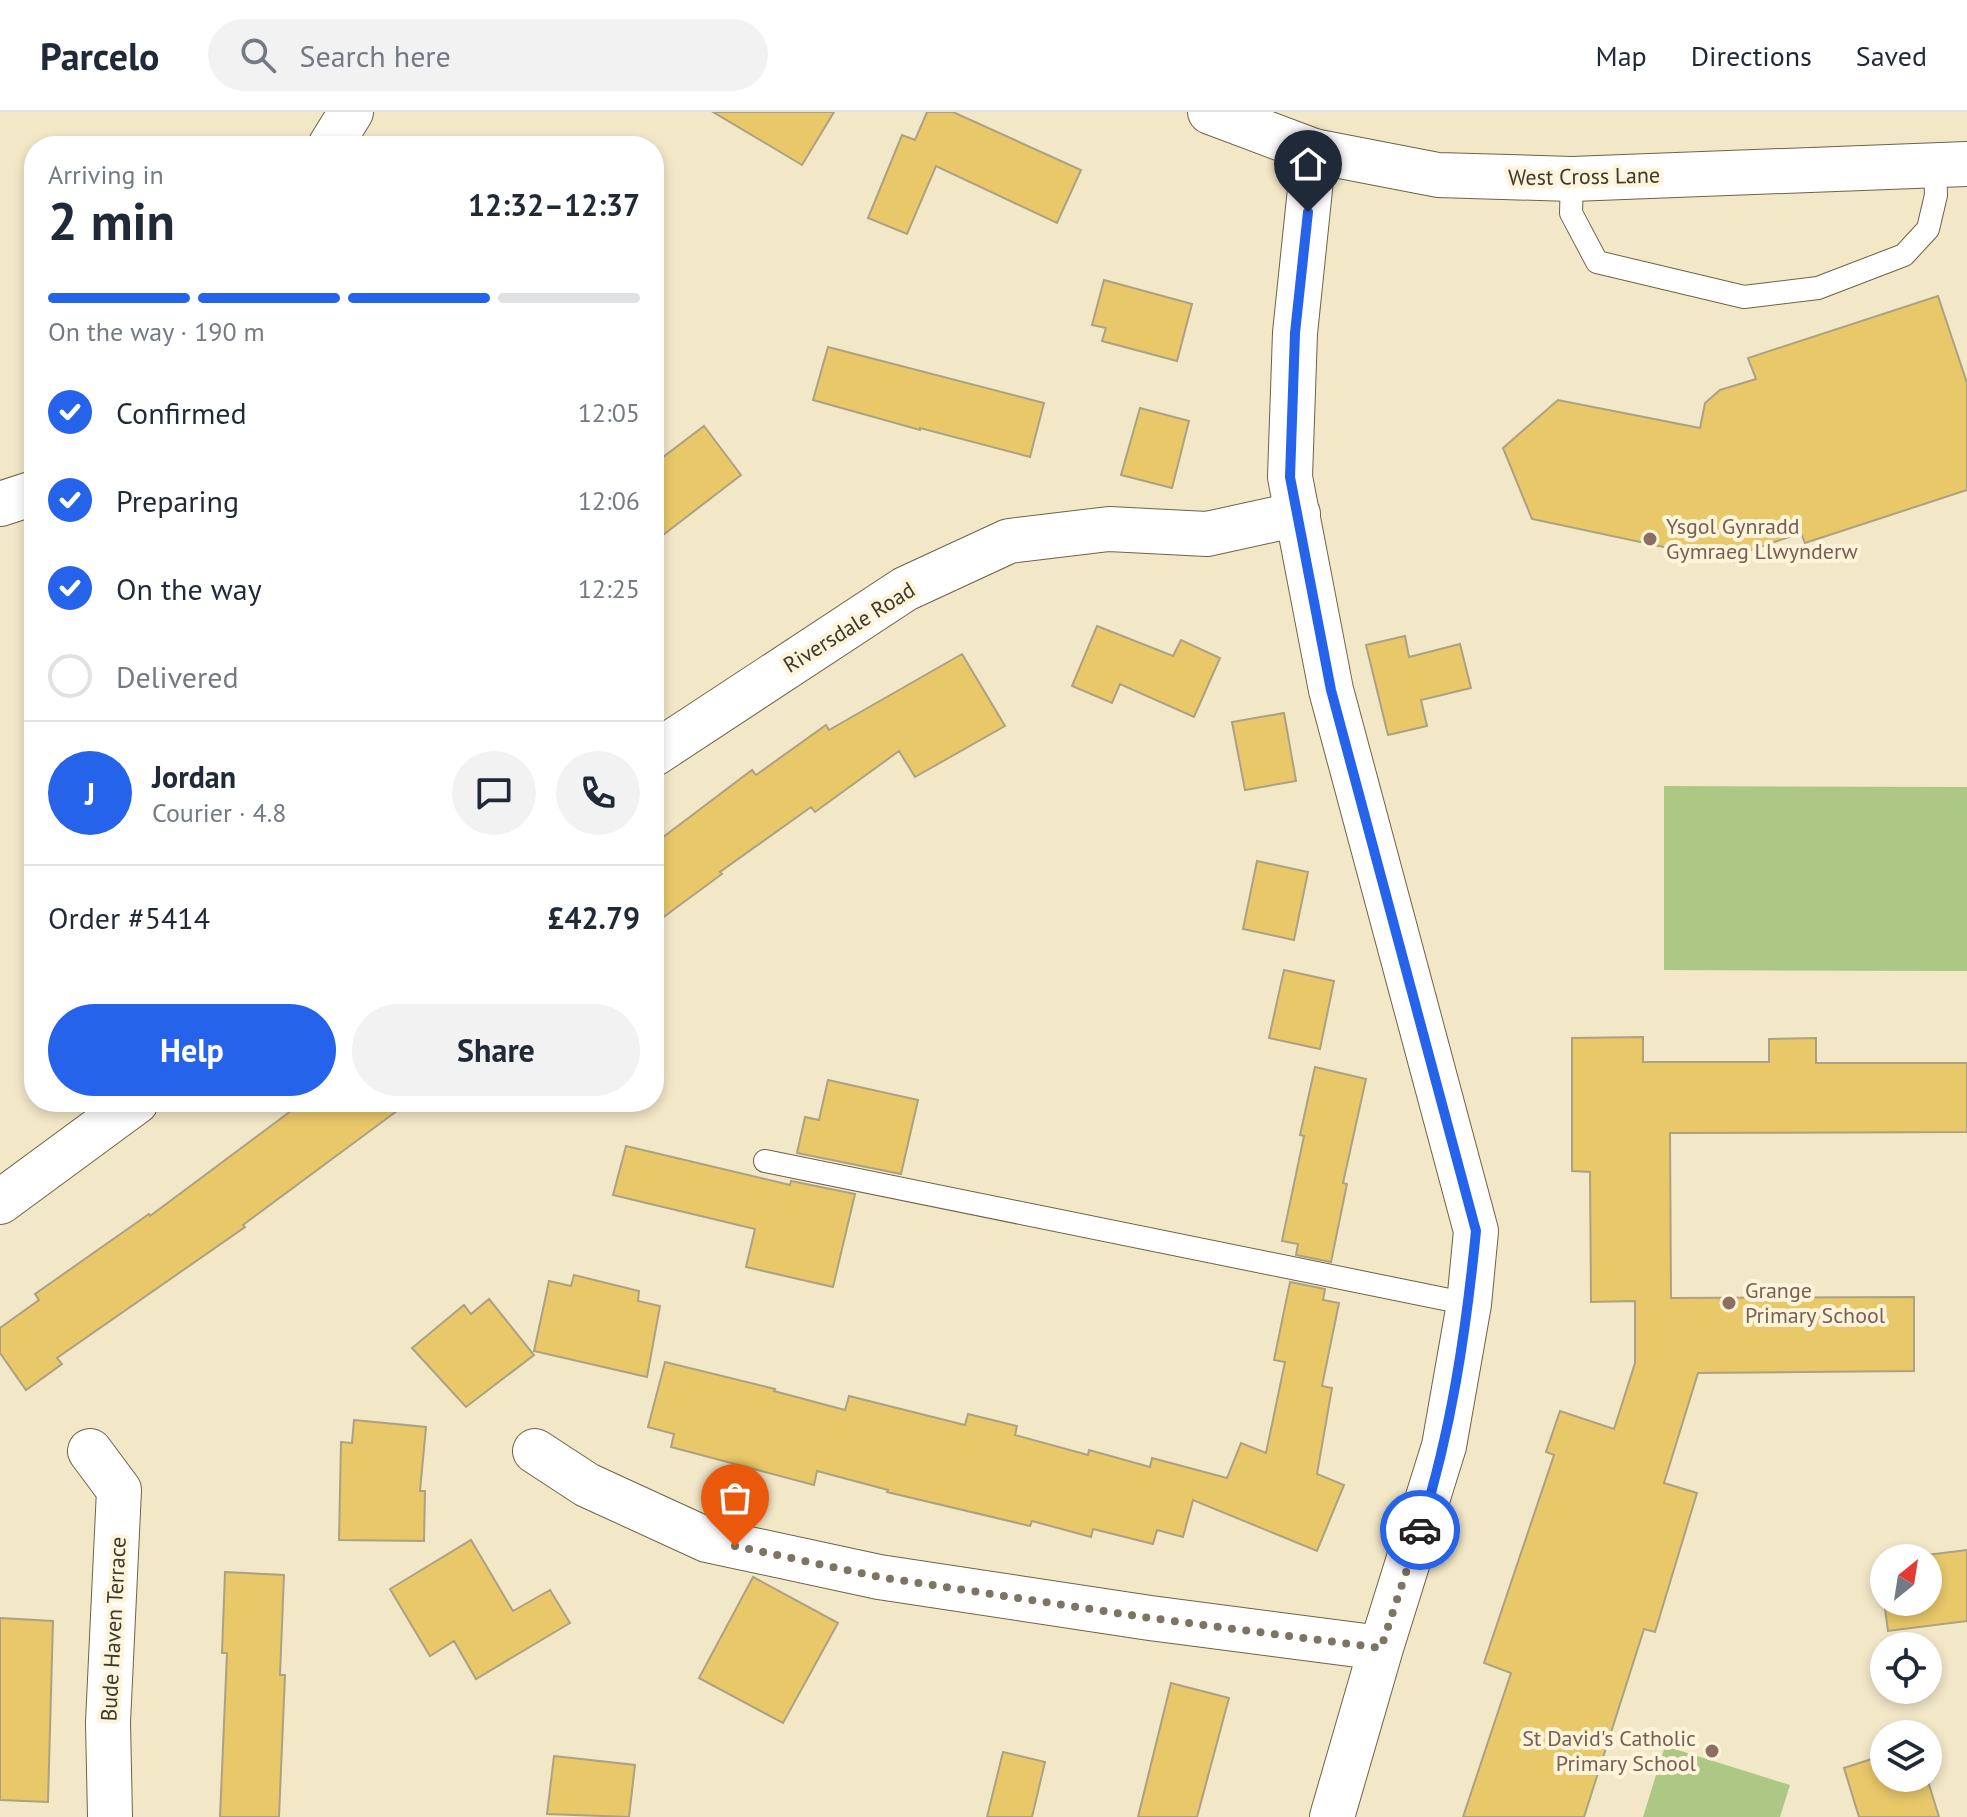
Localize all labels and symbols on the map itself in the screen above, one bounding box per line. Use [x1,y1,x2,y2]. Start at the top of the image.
pin [1274,130,1342,212]
street label: West Cross Lane [1508,161,1660,191]
place label: Ysgol Gynradd Gymraeg Llwynderw [1666,512,1858,565]
marker: Ysgol Gynradd Gymraeg Llwynderw [1641,530,1659,548]
street label: Riversdale Road [778,575,920,679]
place label: Grange Primary School [1745,1276,1886,1329]
marker: Grange Primary School [1720,1294,1738,1312]
pin [701,1464,769,1546]
courier [1380,1490,1460,1570]
street label: Bude Haven Terrace [94,1536,132,1722]
north arrow [1870,1544,1942,1616]
place label: St David's Catholic Primary School [1522,1724,1697,1777]
marker: St David's Catholic Primary School [1703,1742,1721,1760]

